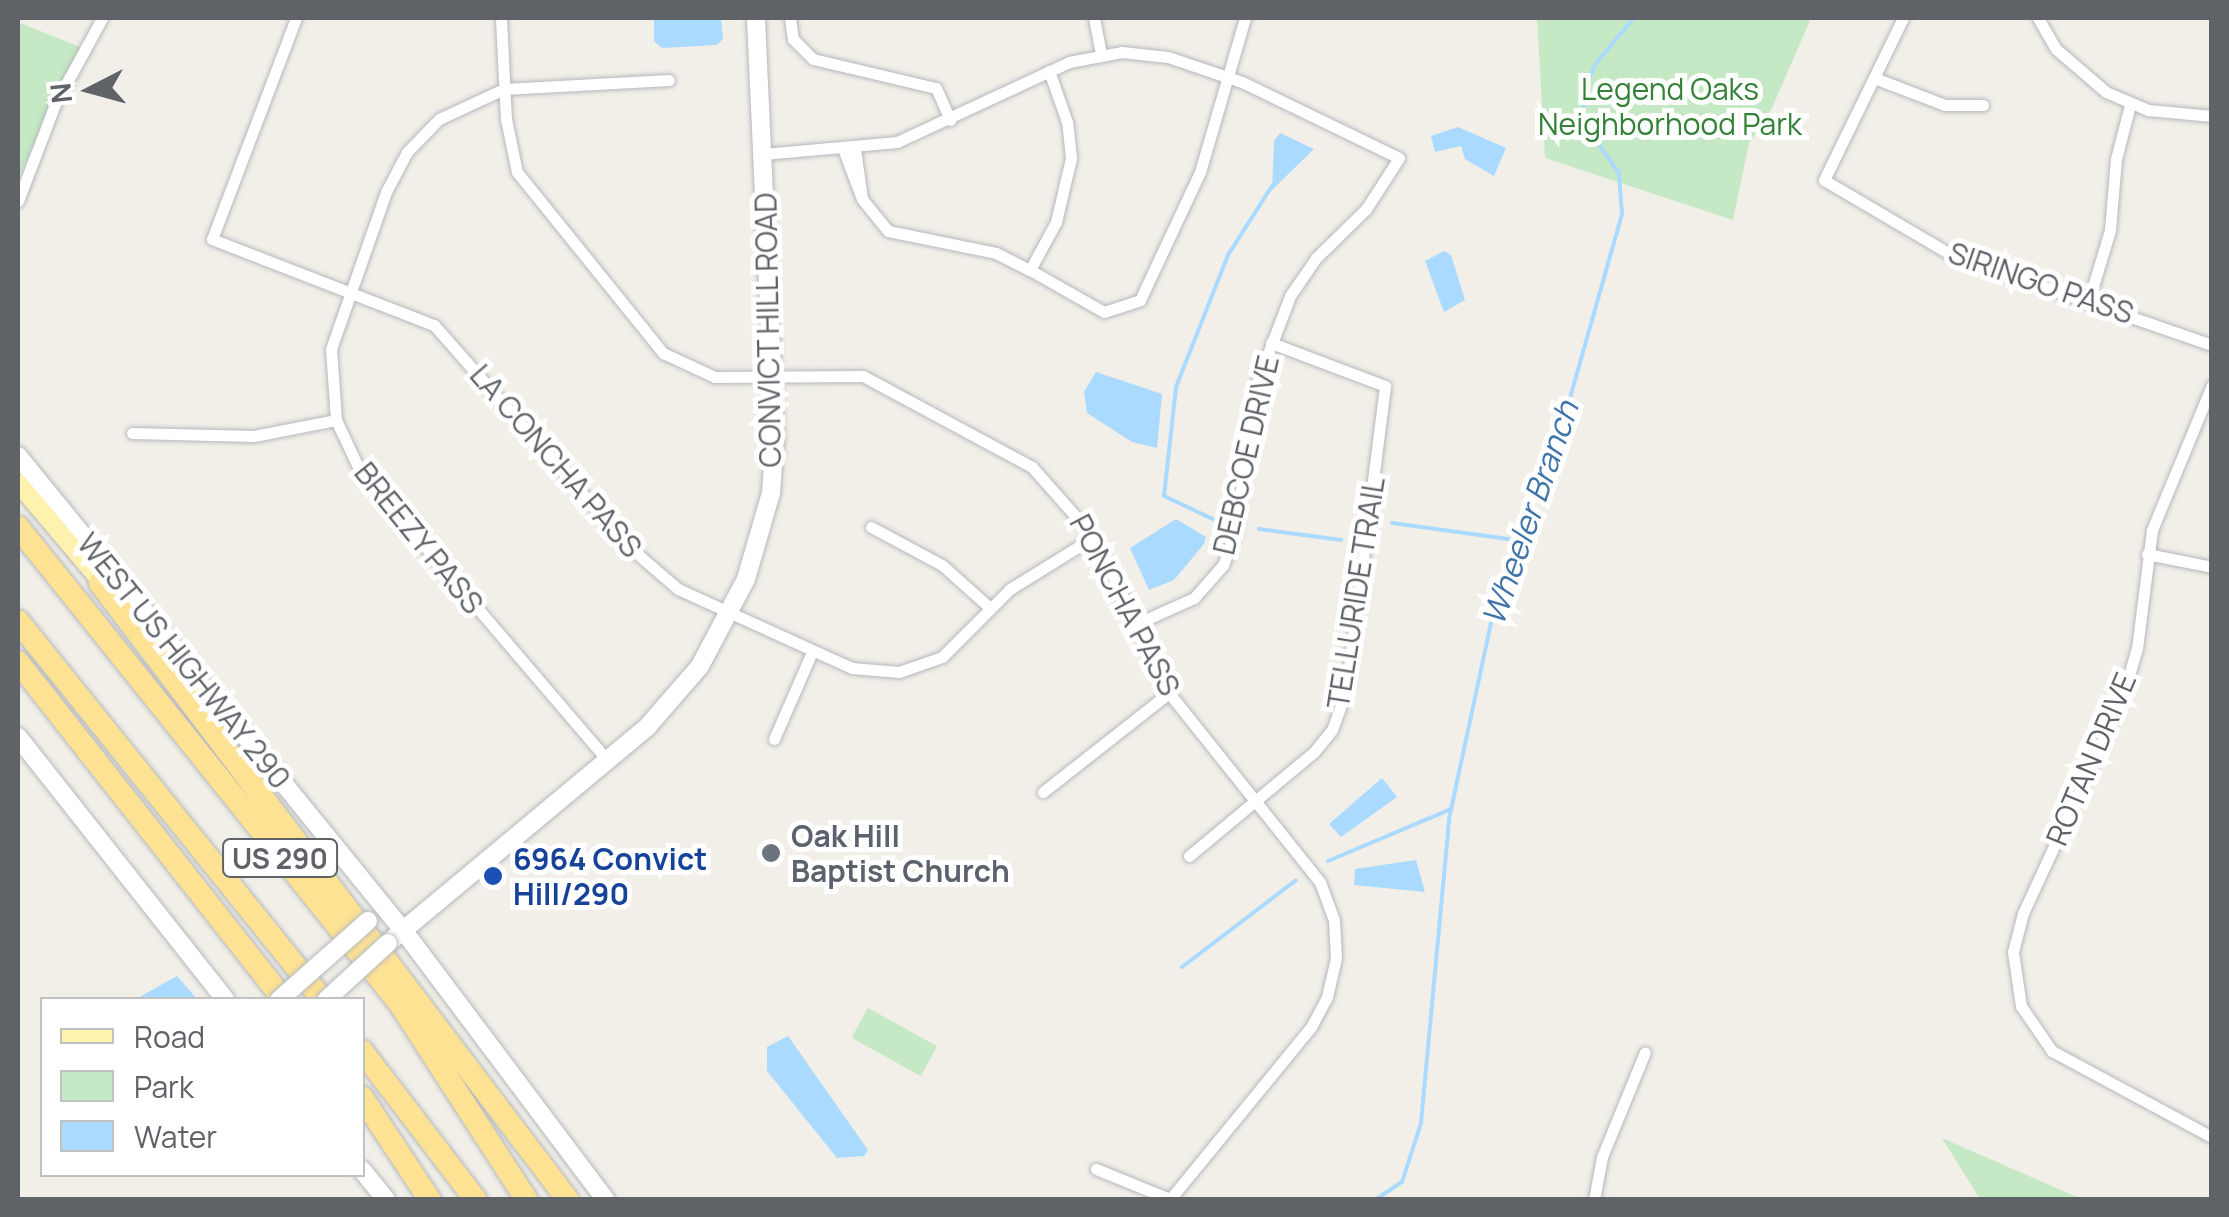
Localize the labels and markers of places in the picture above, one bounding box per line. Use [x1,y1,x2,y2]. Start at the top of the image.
place label: Oak Hill Baptist Church [791,818,1010,888]
place label: 6964 Convict Hill/290 [513,841,707,912]
marker: Oak Hill Baptist Church [760,842,782,864]
marker: 6964 Convict Hill/290 [482,865,504,887]

